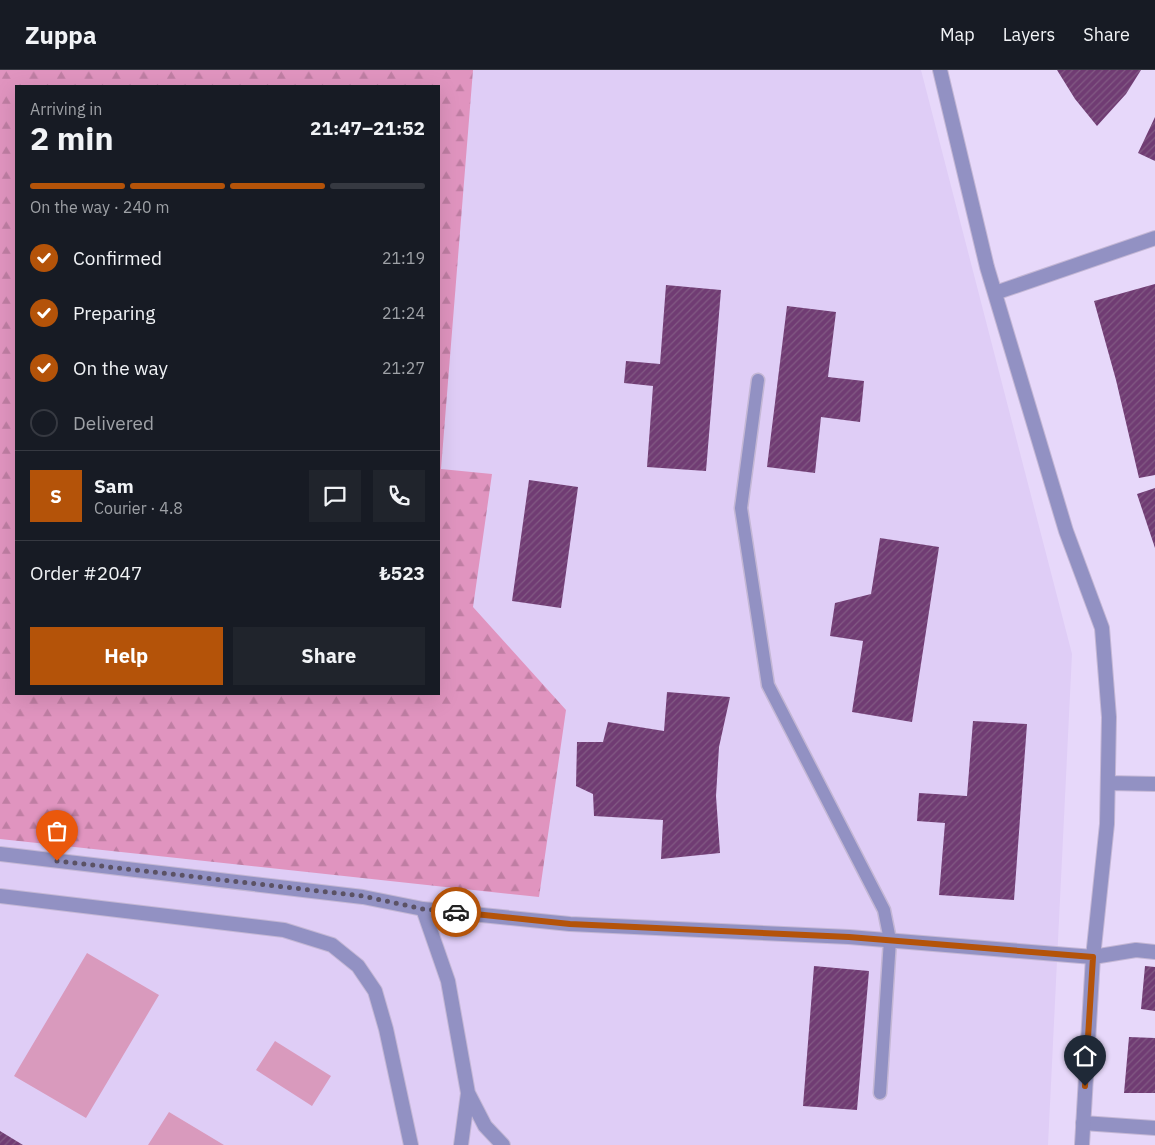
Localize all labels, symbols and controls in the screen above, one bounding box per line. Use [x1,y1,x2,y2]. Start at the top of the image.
text: Zuppa [25,19,97,51]
text: Map [940,23,975,46]
text: Layers [1003,23,1055,46]
text: Share [1083,23,1130,46]
text: Arriving in [30,99,102,119]
text: 21:47–21:52 [310,116,425,140]
text: 2 min [30,117,114,159]
text: On the way · 240 m [30,197,169,217]
icon: check [30,244,58,272]
text: Confirmed [73,246,162,270]
text: 21:19 [382,248,425,268]
icon: check [30,299,58,327]
text: Preparing [73,301,155,325]
text: 21:24 [382,303,425,323]
icon: check [30,354,58,382]
text: On the way [73,356,168,380]
text: 21:27 [382,358,425,378]
text: Delivered [73,411,154,435]
button: chat [309,470,361,522]
button: phone [373,470,425,522]
text: Sam [94,474,134,498]
text: S [50,484,62,508]
text: Courier · 4.8 [94,498,183,518]
text: Order #2047 [30,561,142,585]
text: ₺523 [379,561,425,585]
button: Help [30,627,223,685]
button: Share [233,627,425,685]
pin [36,810,78,861]
icon: bag [43,817,71,845]
courier [431,887,481,937]
icon: car [442,898,470,926]
pin [1064,1035,1106,1086]
icon: home [1071,1042,1099,1070]

